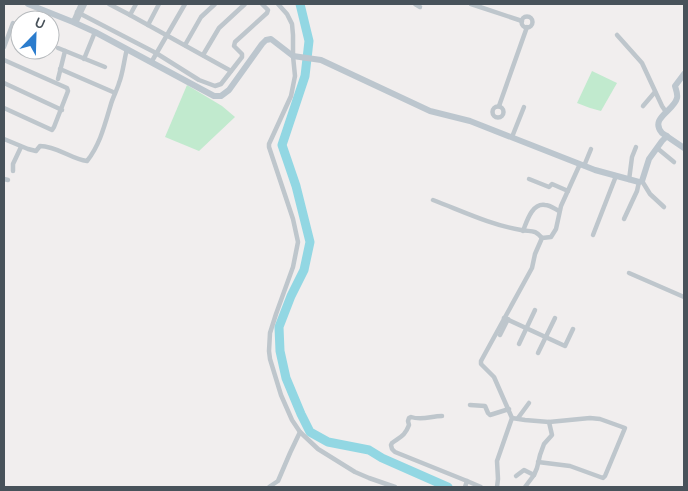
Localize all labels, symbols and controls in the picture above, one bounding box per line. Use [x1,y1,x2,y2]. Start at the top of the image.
north arrow [10,10,60,60]
text: U [32,13,48,33]

